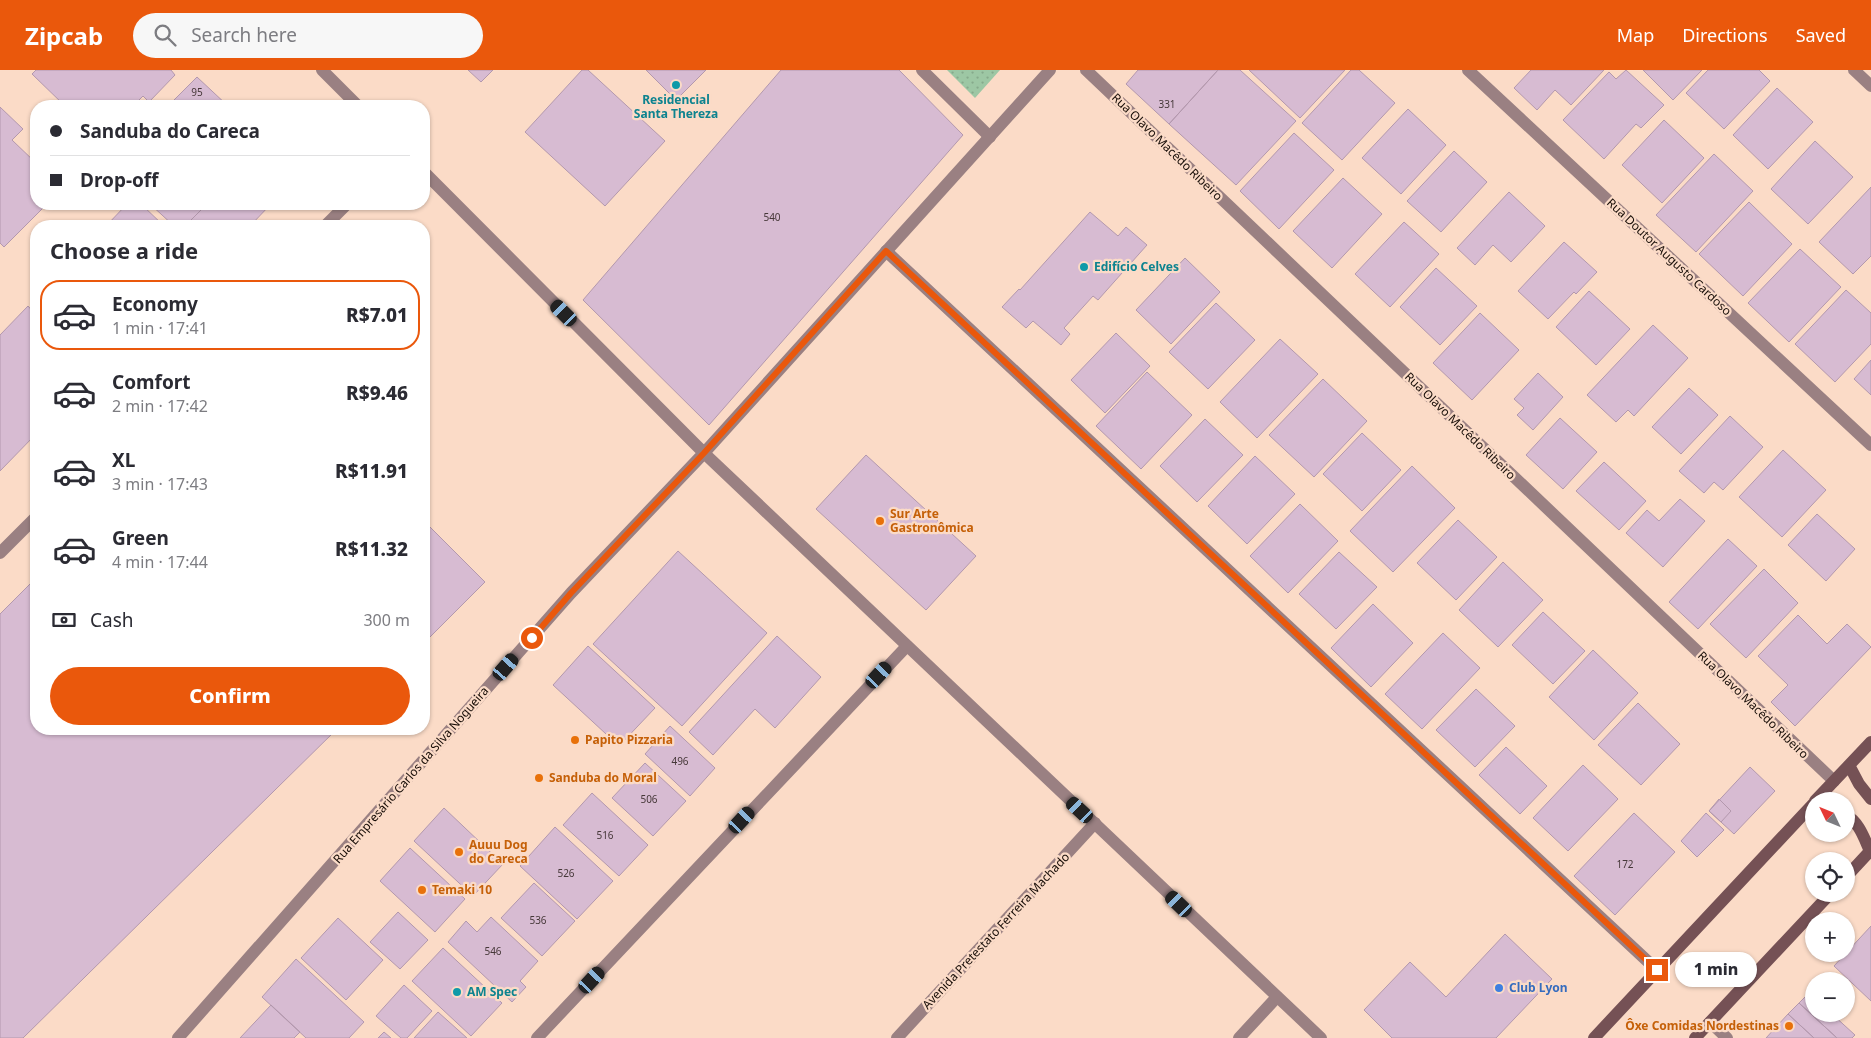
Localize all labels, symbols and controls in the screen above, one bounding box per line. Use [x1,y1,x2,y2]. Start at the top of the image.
search box [133,13,483,58]
text: Zipcab [25,19,103,52]
icon: search [151,21,179,49]
text: Search here [191,22,297,48]
text: Map [1617,23,1654,47]
text: Directions [1682,23,1768,47]
text: Saved [1796,23,1846,47]
marker: Residencial Santa Thereza [670,79,682,91]
house number: 95 [191,85,203,99]
street label: Rua Olavo Macêdo Ribeiro [1108,89,1227,204]
place label: Residencial Santa Thereza [634,91,718,122]
house number: 331 [1158,97,1176,111]
text: Sanduba do Careca [80,118,260,144]
text: Drop-off [80,167,159,193]
street label: Rua Doutor Augusto Cardoso [1603,194,1735,319]
house number: 540 [763,210,781,224]
text: Choose a ride [50,235,198,265]
place label: Edifício Celves [1094,258,1179,275]
marker: Edifício Celves [1078,261,1090,273]
text: Economy [112,291,198,317]
icon: car [52,293,97,338]
car [548,297,579,329]
text: R$7.01 [346,302,408,328]
text: 1 min · 17:41 [112,317,208,339]
street label: Rua Olavo Macêdo Ribeiro [1401,368,1520,483]
text: Comfort [112,369,191,395]
icon: car [52,371,97,416]
text: R$9.46 [346,380,408,406]
text: 2 min · 17:42 [112,395,208,417]
text: XL [112,447,135,473]
icon: car [52,449,97,494]
text: R$11.91 [335,458,408,484]
text: 3 min · 17:43 [112,473,208,495]
place label: Sur Arte Gastronômica [890,505,974,536]
marker: Sur Arte Gastronômica [874,515,886,527]
text: Green [112,525,169,551]
icon: car [52,527,97,572]
text: R$11.32 [335,536,408,562]
text: 4 min · 17:44 [112,551,208,573]
icon: cash [50,606,78,634]
text: Cash [90,607,134,633]
text: 300 m [363,609,410,631]
route start [521,627,543,649]
street label: Rua Olavo Macêdo Ribeiro [1694,647,1813,762]
car [490,651,521,683]
car [863,659,894,691]
button: Confirm [50,667,410,725]
street label: Rua Empresário Carlos da Silva Nogueira [329,683,492,867]
place label: Papito Pizzaria [585,731,673,748]
marker: Papito Pizzaria [569,734,581,746]
house number: 496 [671,754,689,768]
place label: Sanduba do Moral [549,769,657,786]
marker: Sanduba do Moral [533,772,545,784]
house number: 506 [640,792,658,806]
north arrow [1805,792,1855,842]
map controls [1805,792,1855,1022]
car [1063,794,1096,826]
car [726,804,757,836]
house number: 516 [596,828,614,842]
place label: Auuu Dog do Careca [469,836,528,867]
marker: Auuu Dog do Careca [453,846,465,858]
street label: Avenida Pretestato Ferreira Machado [918,848,1073,1013]
button: locate [1805,852,1855,902]
house number: 172 [1616,857,1634,871]
house number: 526 [557,866,575,880]
place label: Temaki 10 [432,881,492,898]
marker: Temaki 10 [416,884,428,896]
car [1163,888,1195,920]
button: + [1805,912,1855,962]
house number: 536 [529,913,547,927]
house number: 546 [484,944,502,958]
callout: 1 min [1674,952,1757,988]
text: 1 min [1694,958,1738,980]
route end [1646,959,1668,981]
car [576,964,607,996]
button: − [1805,972,1855,1022]
place label: Club Lyon [1509,979,1568,996]
marker: Club Lyon [1493,982,1505,994]
place label: AM Spec [467,983,517,1000]
marker: AM Spec [451,986,463,998]
place label: Ôxe Comidas Nordestinas [1625,1017,1779,1034]
marker: Ôxe Comidas Nordestinas [1783,1020,1795,1032]

